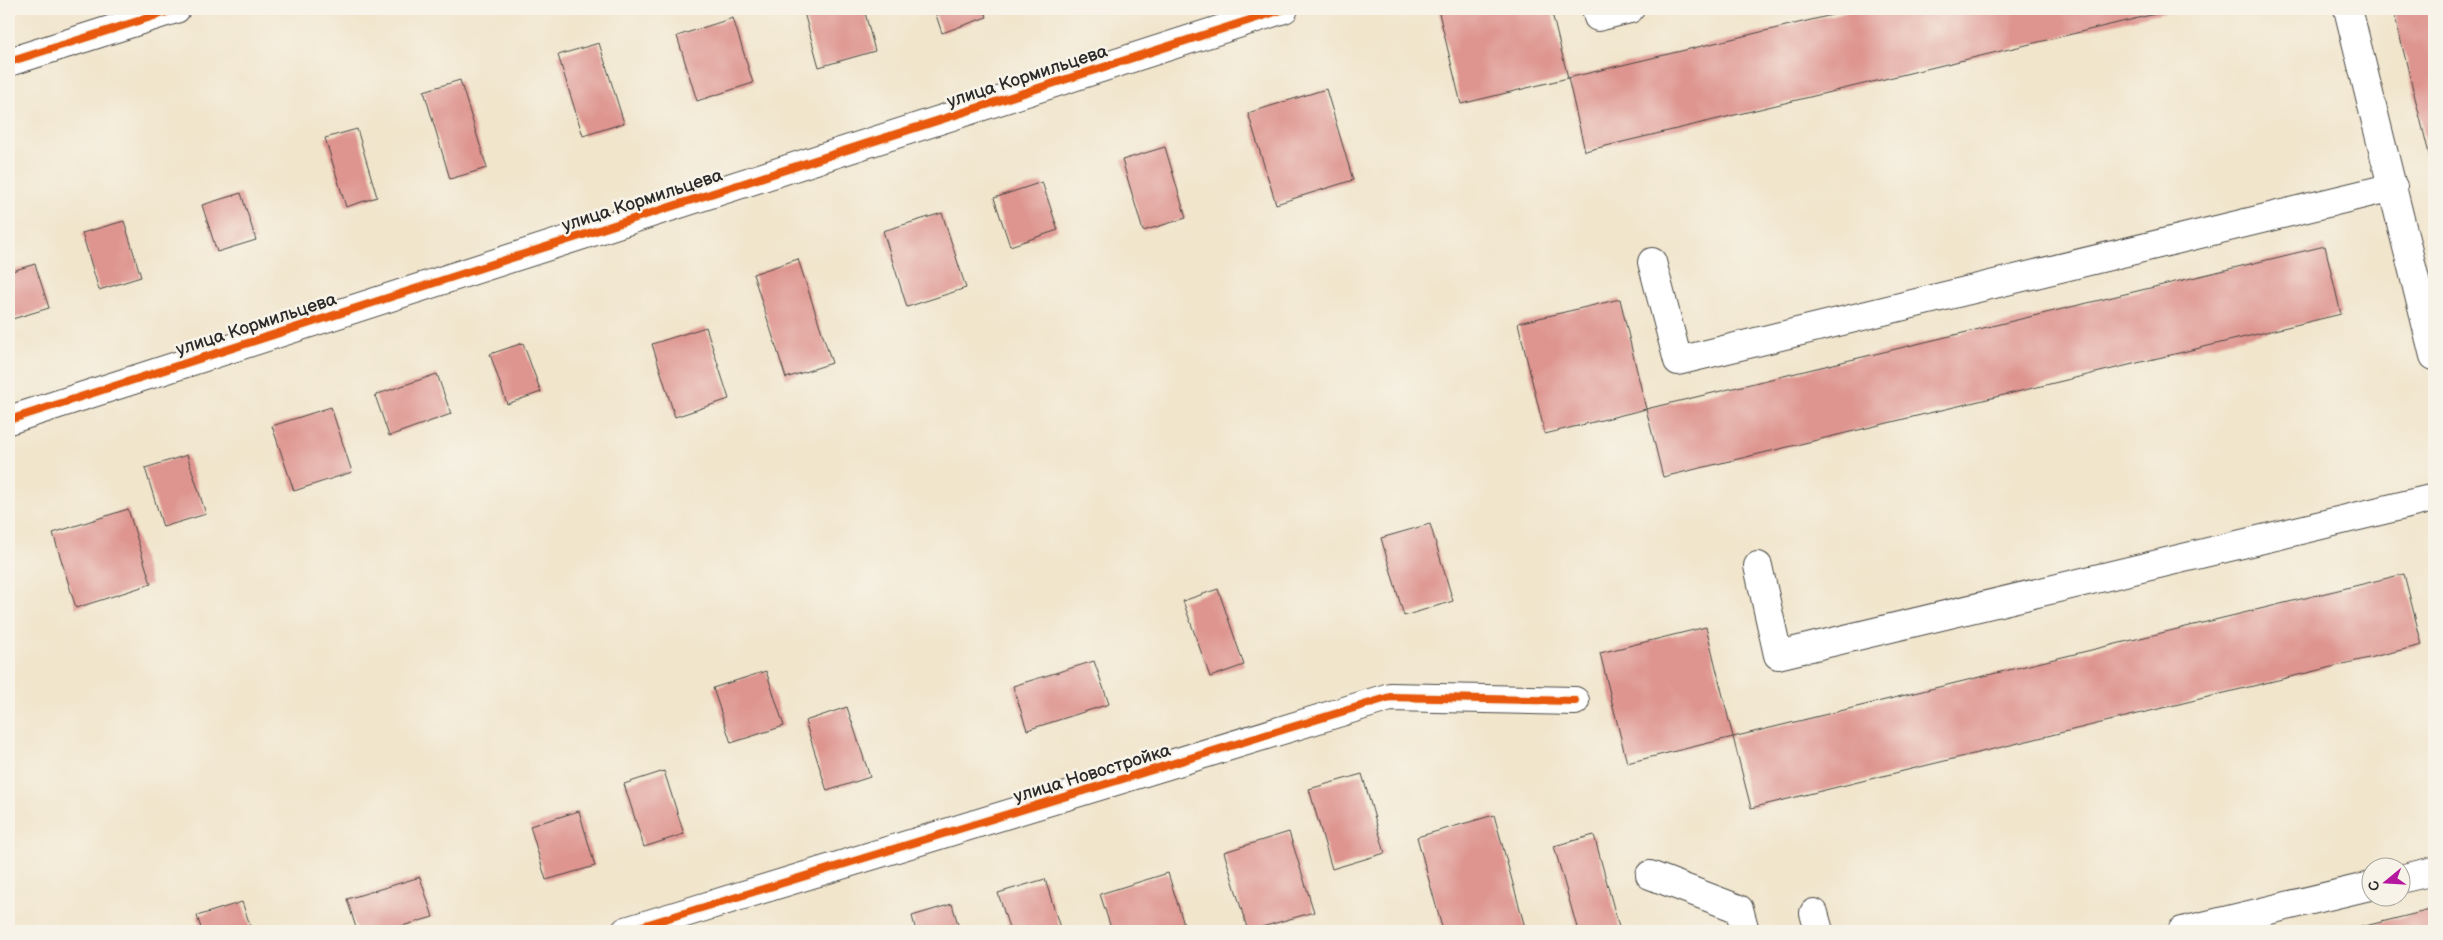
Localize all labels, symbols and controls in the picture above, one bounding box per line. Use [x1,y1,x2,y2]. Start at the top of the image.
street label: улица Кормильцева [944,40,1110,112]
street label: улица Кормильцева [559,164,725,236]
street label: улица Кормильцева [173,288,339,360]
street label: улица Новостройка [1011,739,1174,807]
north arrow [2360,858,2410,908]
text: С [2364,878,2384,893]

